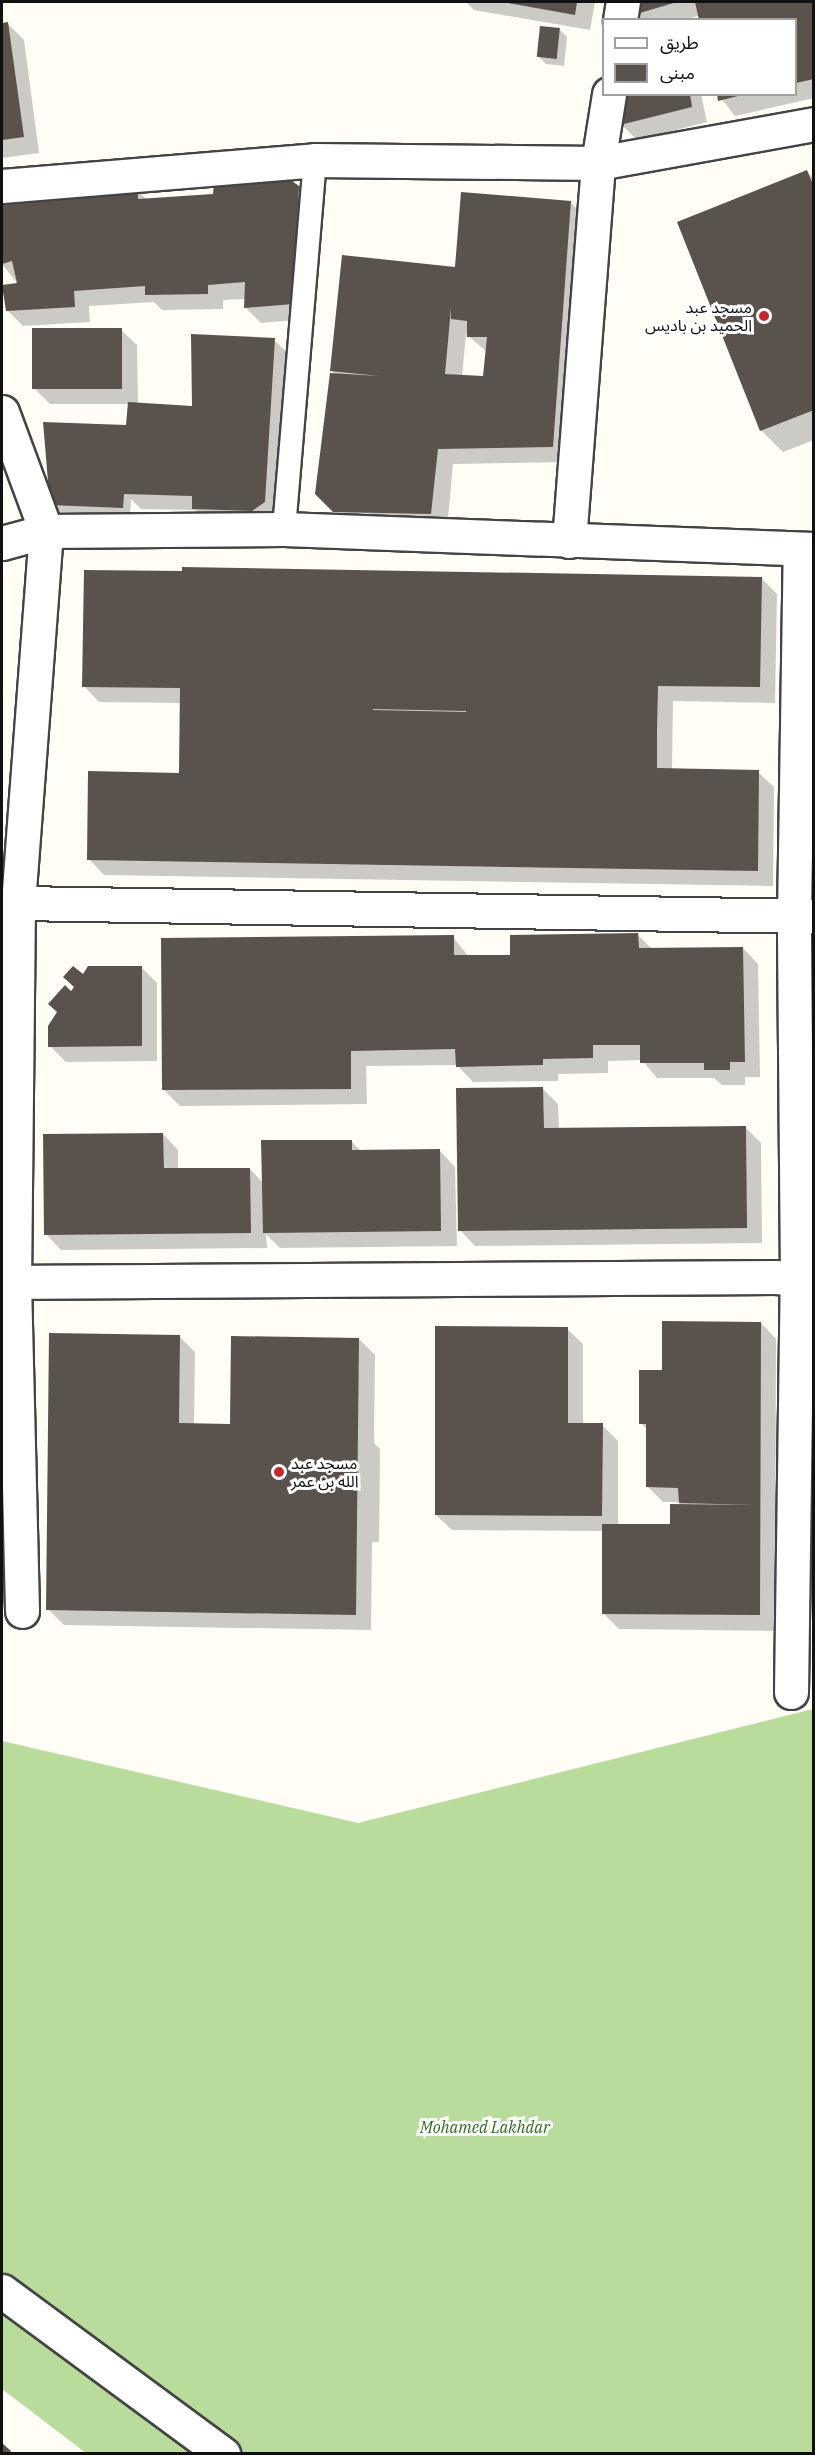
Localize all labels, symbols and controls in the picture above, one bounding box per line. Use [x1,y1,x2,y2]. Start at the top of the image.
legend [602,18,797,96]
text: طريق [660,31,699,54]
text: مبنى [660,61,695,84]
place label: مسجد عبد الحميد بن باديس [645,297,752,335]
marker: مسجد عبد الحميد بن باديس [757,309,771,323]
place label: مسجد عبد الله بن عمر [291,1453,359,1491]
marker: مسجد عبد الله بن عمر [272,1465,286,1479]
park label: Mohamed Lakhdar [420,2117,550,2137]

